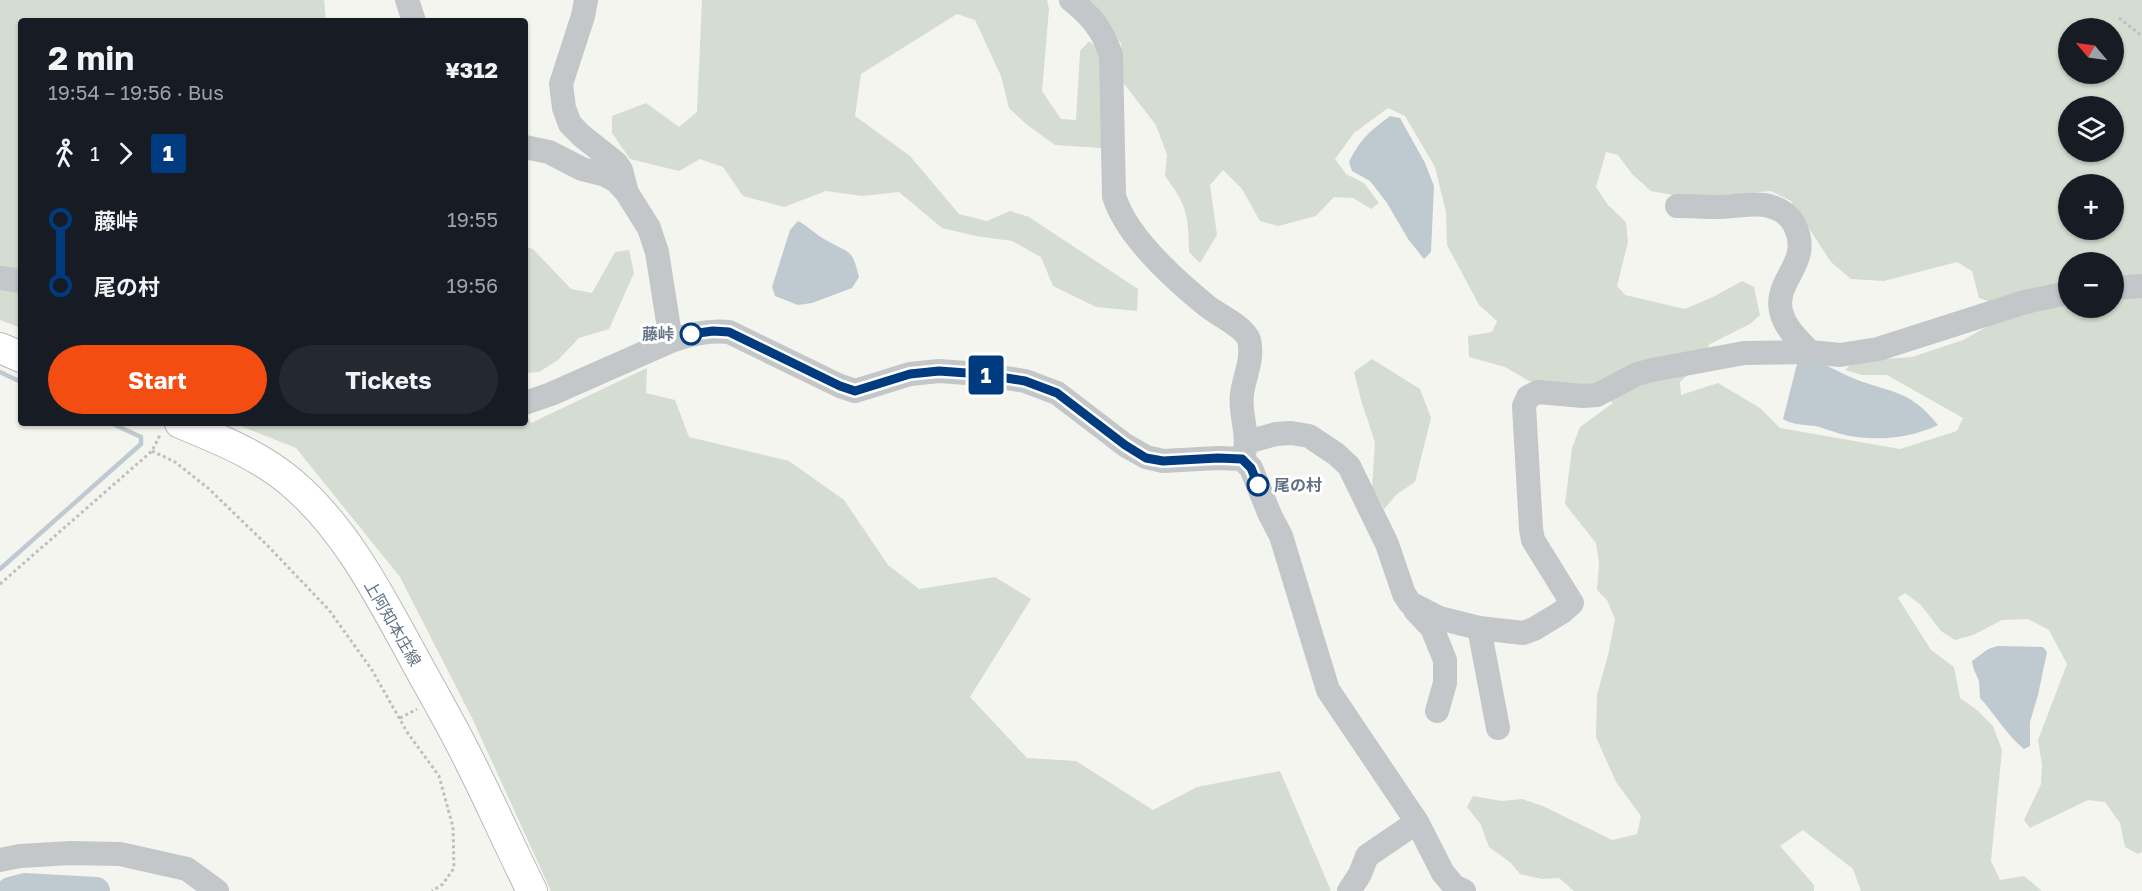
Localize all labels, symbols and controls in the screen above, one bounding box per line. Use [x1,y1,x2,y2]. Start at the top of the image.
north arrow [2058,18,2124,84]
map controls [2058,18,2124,318]
text: 2 min [48,38,134,77]
text: ¥312 [445,56,498,83]
text: 19:54 – 19:56 · Bus [48,80,224,104]
button: layers [2058,96,2124,162]
icon: walk [48,137,81,170]
icon: forward [109,137,142,170]
text: 1 [163,140,174,166]
text: 1 [90,141,100,165]
button: + [2058,174,2124,240]
text: 藤峠 [94,207,138,234]
text: 19:55 [447,207,498,231]
button: − [2058,252,2124,318]
text: 尾の村 [94,273,160,300]
text: 19:56 [447,273,498,297]
marker: 藤峠 [680,323,702,345]
place label: 藤峠 [642,324,674,344]
button: Start [48,345,267,414]
button: Tickets [279,345,498,414]
line badge: 1 [966,356,1006,394]
text: 1 [981,362,991,388]
marker: 尾の村 [1247,474,1269,496]
place label: 尾の村 [1274,475,1322,495]
street label: 上阿知本庄線 [360,576,426,670]

